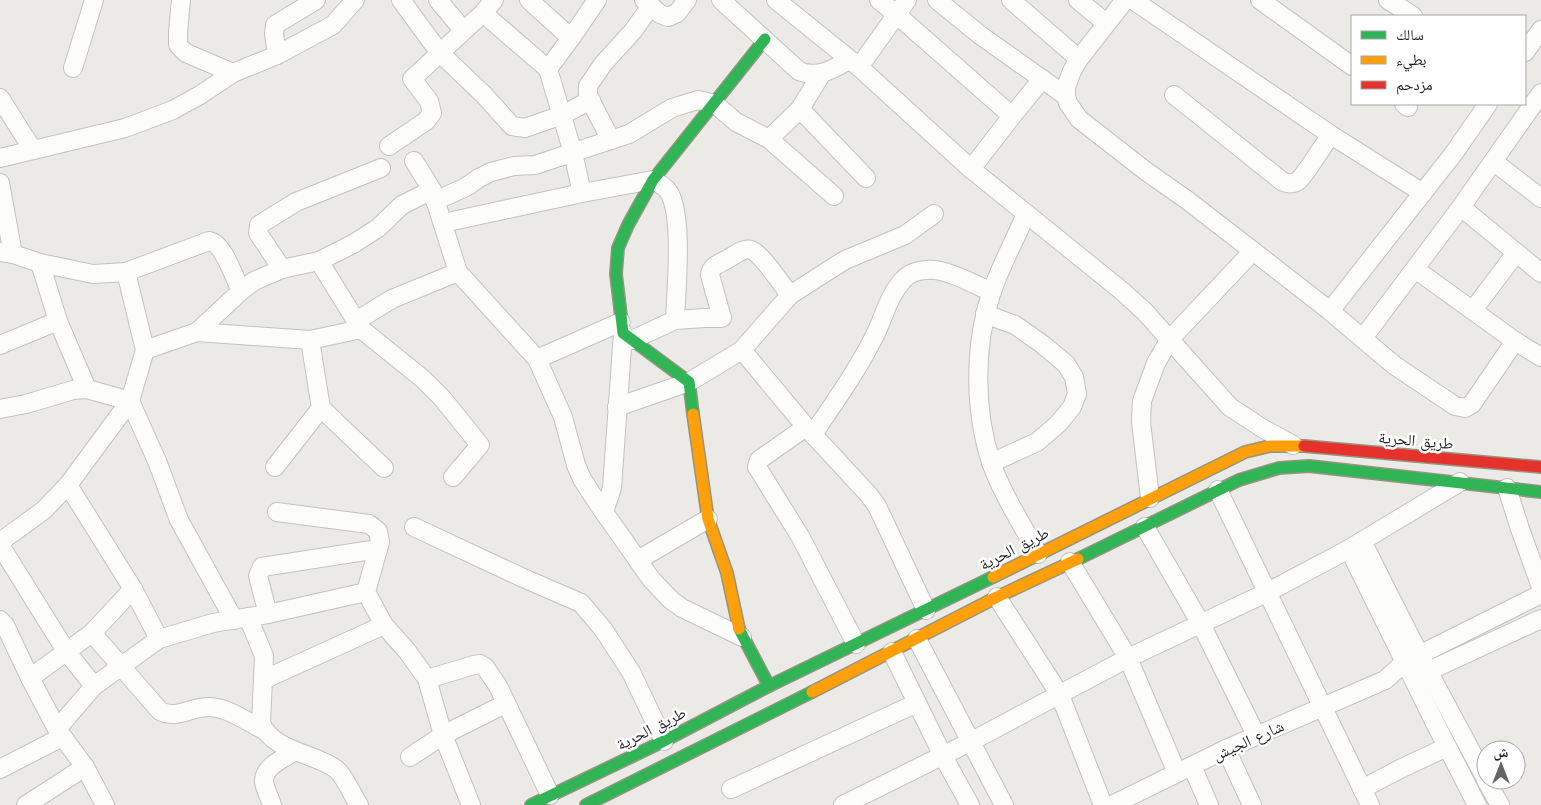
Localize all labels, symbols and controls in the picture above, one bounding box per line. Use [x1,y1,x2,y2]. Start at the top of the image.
legend [1351,15,1526,105]
text: سالك [1396,26,1424,44]
text: بطيء [1396,51,1426,72]
text: مزدحم [1396,76,1433,95]
street label: طريق الحرية [1378,428,1454,454]
street label: طريق الحرية [976,523,1053,575]
street label: طريق الحرية [613,703,690,755]
street label: شارع الجيش [1210,716,1287,765]
north arrow [1476,740,1526,790]
text: ش [1494,744,1509,761]

